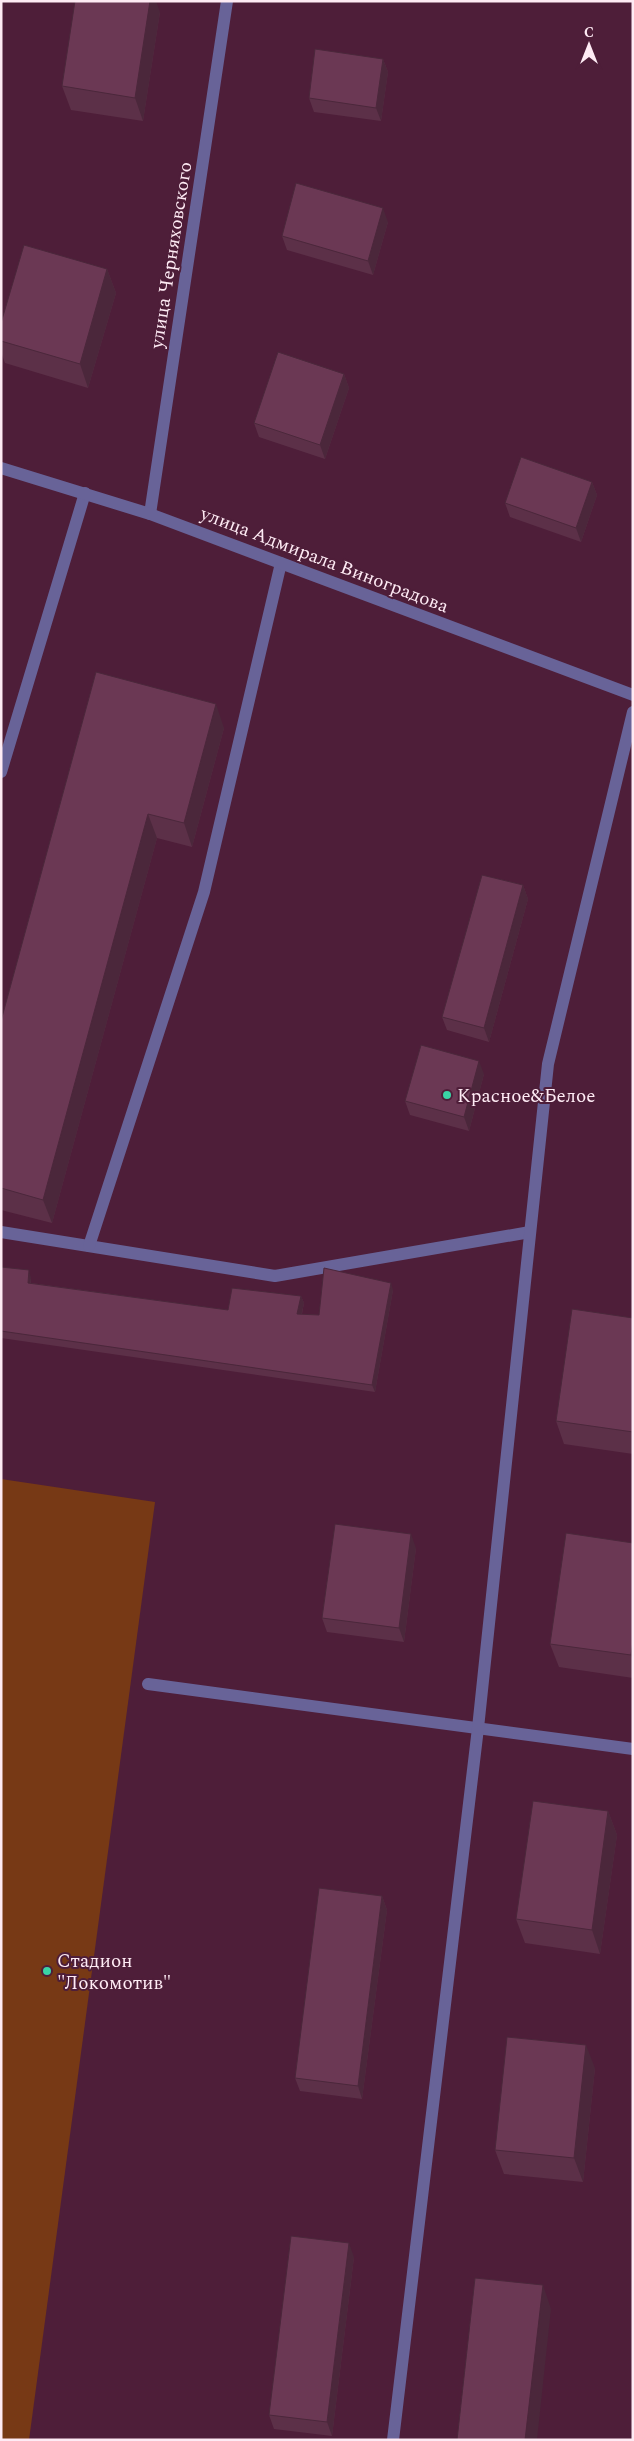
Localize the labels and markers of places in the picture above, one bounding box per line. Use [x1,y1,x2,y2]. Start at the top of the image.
place label: Красное&Белое [457,1082,596,1111]
marker: Красное&Белое [441,1089,453,1101]
place label: Стадион "Локомотив" [57,1947,171,1998]
marker: Стадион "Локомотив" [41,1965,53,1977]

